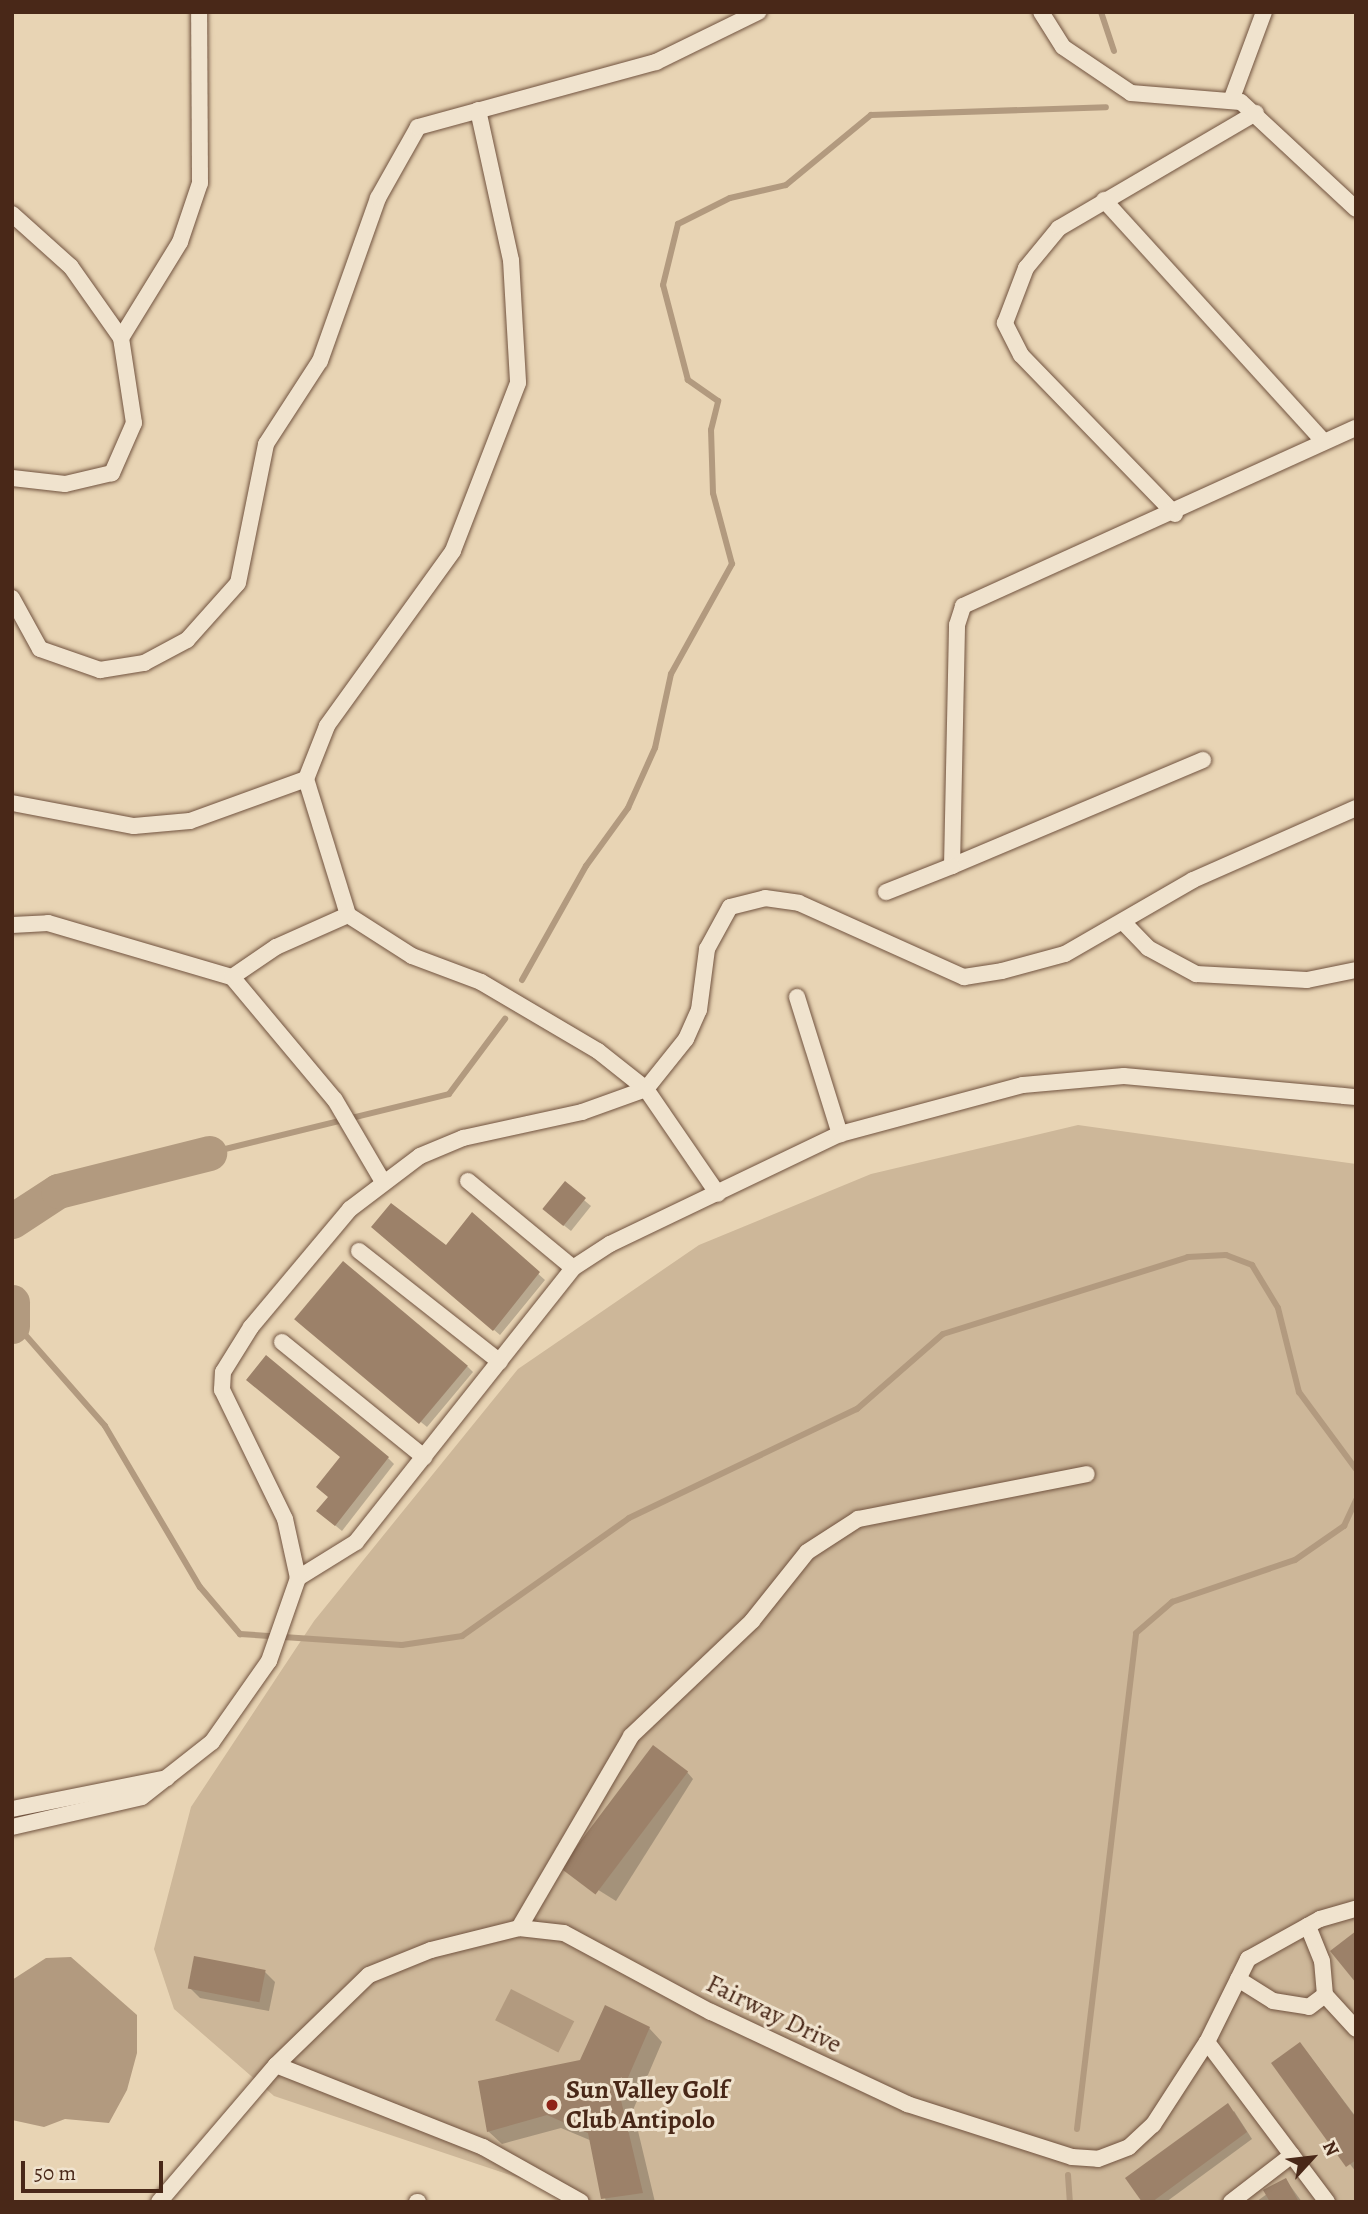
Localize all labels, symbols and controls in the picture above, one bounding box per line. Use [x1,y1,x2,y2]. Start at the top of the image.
street label: Fairway Drive [701,1968,847,2060]
place label: Sun Valley Golf Club Antipolo [566,2074,728,2136]
marker: Sun Valley Golf Club Antipolo [544,2097,560,2113]
north arrow [1277,2123,1347,2193]
text: N [1316,2136,1345,2161]
scale bar [24,2148,166,2192]
text: 50 m [34,2159,76,2187]

